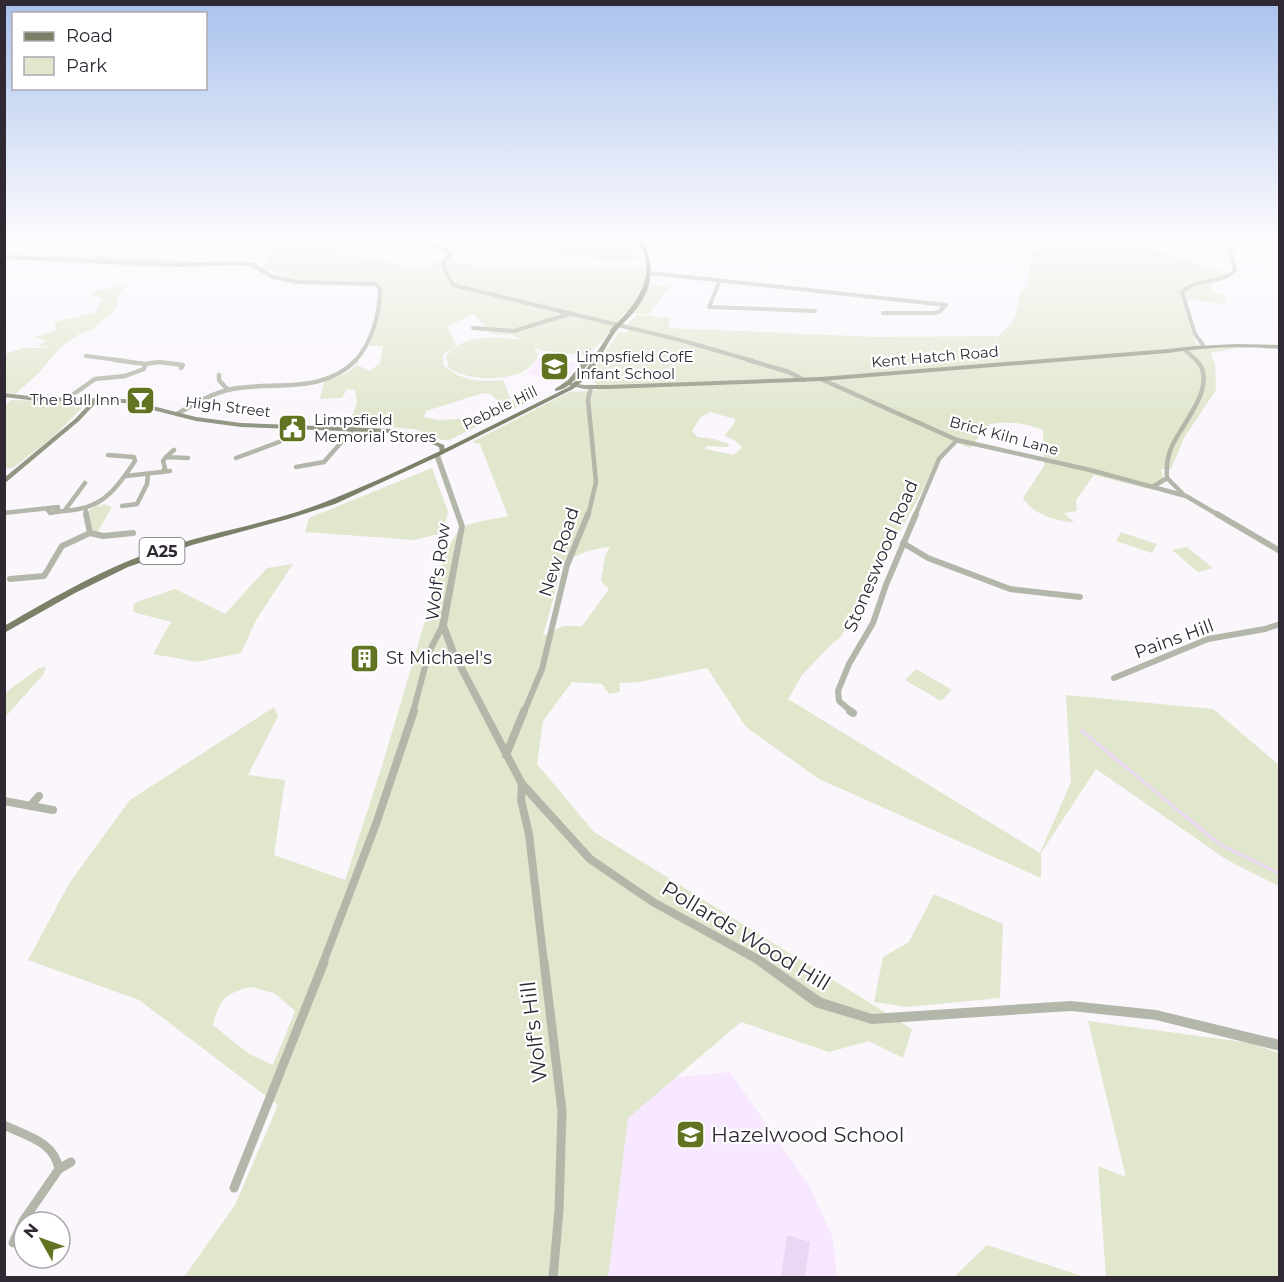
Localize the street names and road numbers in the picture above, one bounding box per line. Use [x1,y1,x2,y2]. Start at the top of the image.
street label: Kent Hatch Road [870,341,1000,372]
street label: Pebble Hill [459,381,540,434]
street label: High Street [184,392,272,421]
street label: Brick Kiln Lane [947,412,1061,459]
street label: Stoneswood Road [839,477,923,635]
street label: New Road [534,504,584,600]
street label: Wolf's Row [421,522,455,622]
road number: A25 [140,538,184,564]
street label: Pains Hill [1131,614,1217,664]
street label: Pollards Wood Hill [657,875,835,996]
street label: Wolf's Hill [515,980,552,1084]

